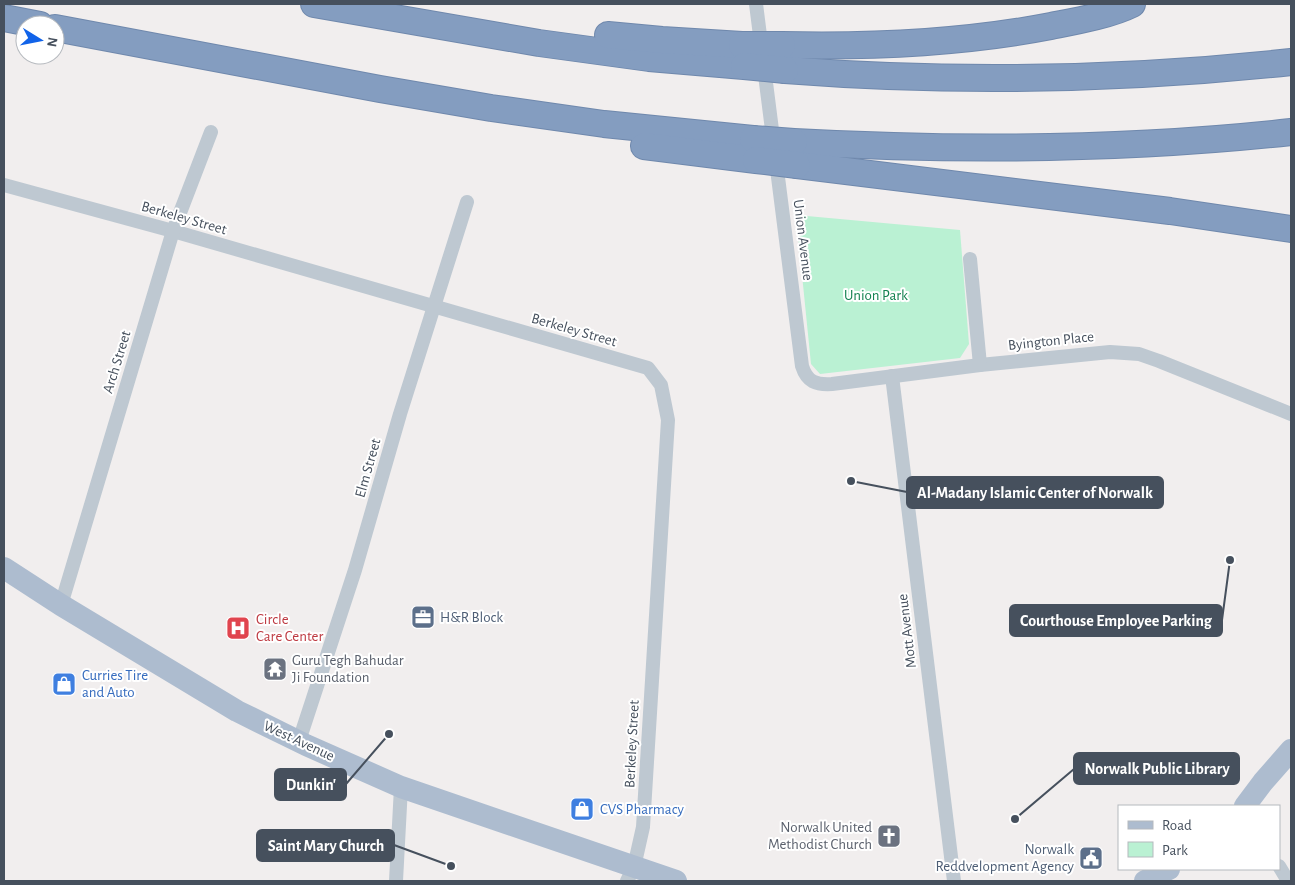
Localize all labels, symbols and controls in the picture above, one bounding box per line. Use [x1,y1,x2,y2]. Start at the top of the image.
north arrow [15,15,65,65]
text: N [44,36,60,48]
street label: Berkeley Street [140,199,229,237]
street label: Union Avenue [791,199,815,281]
park label: Union Park [844,288,908,303]
street label: Berkeley Street [530,311,619,349]
street label: Arch Street [100,329,134,395]
street label: Byington Place [1007,329,1095,353]
street label: Elm Street [352,437,384,499]
callout: Al-Madany Islamic Center of Norwalk [907,477,1163,508]
text: Al-Madany Islamic Center of Norwalk [917,485,1153,502]
street label: Mott Avenue [895,593,919,669]
office icon: H&R Block [410,604,436,630]
callout: Courthouse Employee Parking [1010,605,1222,636]
place label: H&R Block [440,610,503,625]
place label: Circle Care Center [256,612,323,644]
text: Courthouse Employee Parking [1020,613,1213,630]
hospital icon: Circle Care Center [225,615,251,641]
place label: Guru Tegh Bahudar Ji Foundation [292,653,404,685]
temple icon: Guru Tegh Bahudar Ji Foundation [262,656,288,682]
place label: Curries Tire and Auto [82,668,148,700]
shop icon: Curries Tire and Auto [51,671,77,697]
street label: Berkeley Street [622,699,642,788]
street label: West Avenue [261,718,337,764]
callout: Norwalk Public Library [1074,753,1239,784]
text: Norwalk Public Library [1084,761,1230,778]
callout: Dunkin' [275,769,346,800]
text: Dunkin' [286,777,336,793]
shop icon: CVS Pharmacy [569,796,595,822]
place label: CVS Pharmacy [600,802,685,817]
legend [1118,805,1280,870]
text: Road [1162,818,1192,833]
place label: Norwalk United Methodist Church [768,820,872,852]
church icon: Norwalk United Methodist Church [876,823,902,849]
callout: Saint Mary Church [257,830,394,861]
text: Saint Mary Church [268,838,384,855]
place label: Norwalk Reddvelopment Agency [935,842,1075,874]
text: Park [1162,843,1188,858]
public building icon: Norwalk Reddvelopment Agency [1078,845,1104,871]

